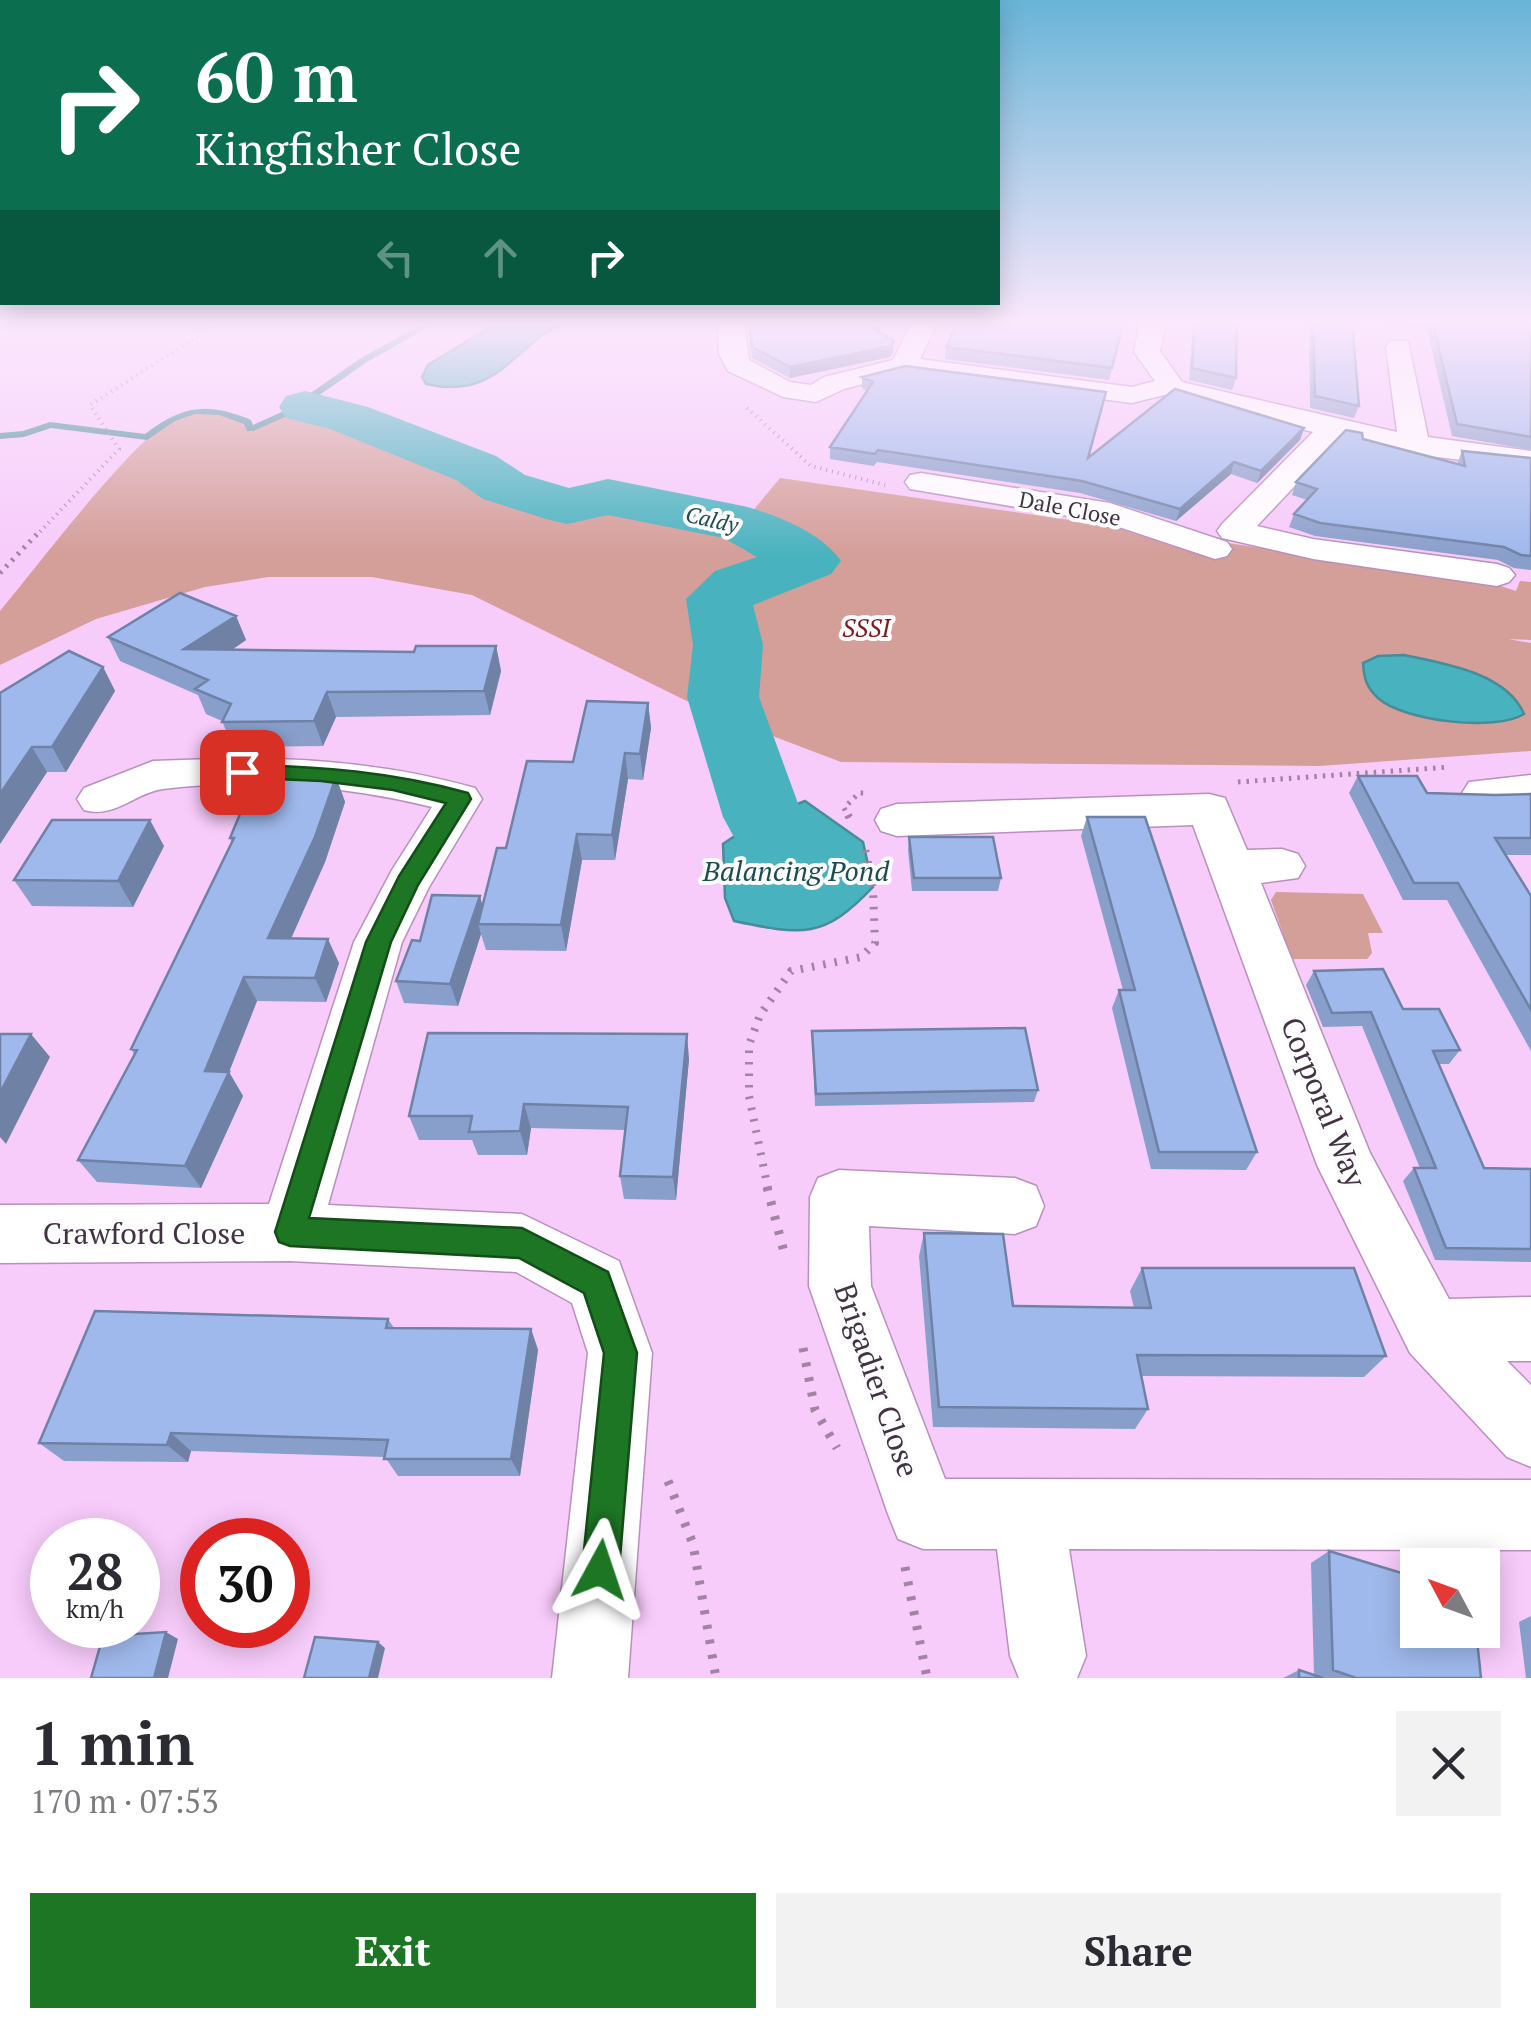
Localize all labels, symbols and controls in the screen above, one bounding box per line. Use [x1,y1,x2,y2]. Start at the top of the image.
text: 60 m [195,29,358,122]
icon: right [30,40,160,170]
text: Kingfisher Close [195,118,521,178]
icon: left [368,230,423,285]
icon: ahead [473,230,528,285]
icon: right [578,230,633,285]
street label: Dale Close [1017,484,1123,532]
water label: Caldy [683,499,742,539]
park label: SSSI [842,611,892,644]
pin [200,730,285,815]
icon: arrive [215,745,270,800]
water label: Balancing Pond [702,852,890,889]
street label: Corporal Way [1272,1011,1377,1194]
street label: Crawford Close [43,1213,245,1253]
street label: Brigadier Close [825,1278,929,1482]
speed limit sign: 30 [180,1518,310,1648]
position arrow [548,1518,652,1622]
text: 28 [67,1538,123,1604]
north arrow [1400,1548,1500,1648]
map controls [1400,1548,1500,1648]
text: km/h [66,1592,124,1625]
text: 1 min [30,1703,194,1782]
button: close [1396,1711,1501,1816]
text: 170 m · 07:53 [30,1780,218,1822]
button: Exit [30,1893,756,2008]
button: Share [776,1893,1501,2008]

